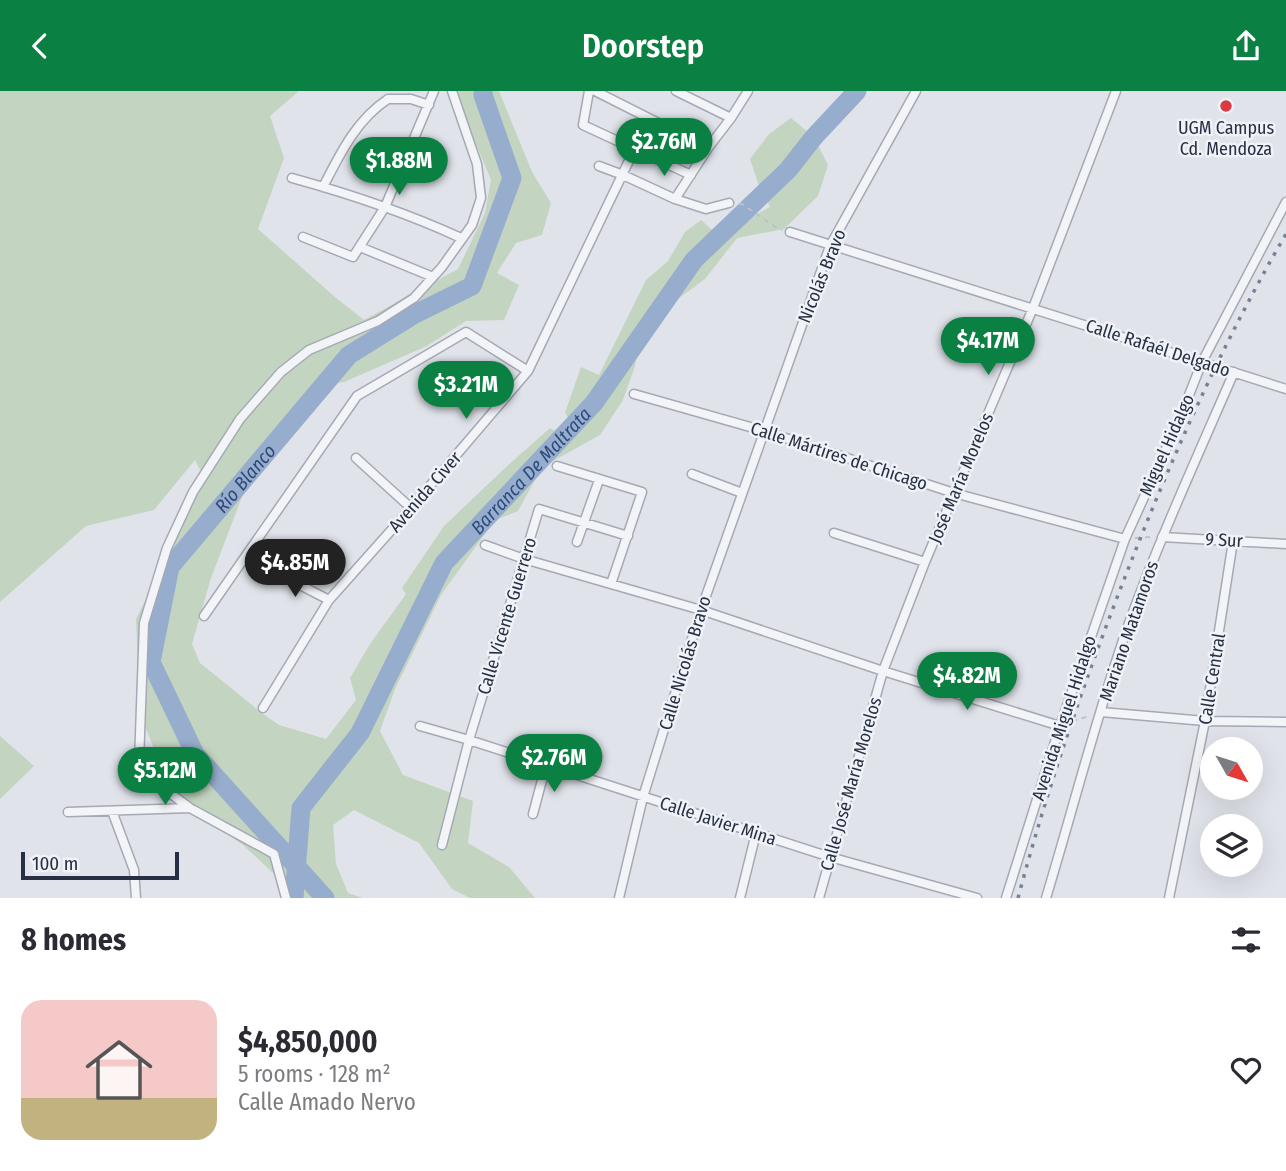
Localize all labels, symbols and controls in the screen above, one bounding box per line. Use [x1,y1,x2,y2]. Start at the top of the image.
icon: back [21,27,59,65]
text: Doorstep [582,27,704,65]
icon: share [1227,27,1265,65]
marker: UGM Campus Cd. Mendoza [1218,98,1234,114]
place label: UGM Campus Cd. Mendoza [1178,117,1274,160]
pin: $2.76M [607,119,721,178]
text: $2.76M [631,127,697,155]
pin: $1.88M [342,137,456,197]
text: $1.88M [366,146,432,174]
street label: Nicolás Bravo [793,226,851,326]
street label: Calle Rafaél Delgado [1083,314,1233,382]
pin: $4.17M [931,317,1045,377]
text: $4.17M [957,326,1019,354]
pin: $3.21M [409,361,523,421]
text: $3.21M [434,370,498,398]
street label: Miguel Hidalgo [1135,391,1199,499]
water label: Barranca De Maltrata [466,403,596,539]
street label: José María Morelos [924,409,998,546]
street label: Calle Mártires de Chicago [748,417,930,495]
water label: Río Blanco [210,440,281,517]
street label: Avenida Civer [384,447,467,537]
street label: 9 Sur [1205,528,1244,552]
street label: Calle Vicente Guerrero [473,535,541,697]
pin: $4.85M [238,539,352,599]
text: $4.85M [261,548,329,576]
street label: Mariano Matamoros [1095,558,1163,704]
street label: Calle Nicolás Bravo [654,593,716,733]
street label: Calle Central [1194,631,1230,726]
street label: Avenida Miguel Hidalgo [1027,633,1101,803]
pin: $4.82M [910,653,1024,712]
text: $4.82M [933,661,1001,689]
street label: Calle José María Morelos [816,694,886,873]
pin: $2.76M [497,735,611,794]
north arrow [1200,737,1264,800]
map controls [1200,737,1263,877]
text: $2.76M [521,743,587,771]
pin: $5.12M [108,747,222,807]
text: $5.12M [134,756,196,784]
street label: Calle Javier Mina [657,792,779,850]
button: layers [1200,814,1263,877]
scale bar [21,849,178,881]
text: 100 m [32,852,78,875]
icon: filters [1227,921,1265,959]
text: 8 homes [21,922,126,958]
text: $4,850,000 [238,1024,378,1060]
icon: home [77,1028,161,1112]
icon: heart [1227,1051,1265,1089]
text: 5 rooms · 128 m² [238,1060,391,1088]
text: Calle Amado Nervo [238,1088,416,1116]

